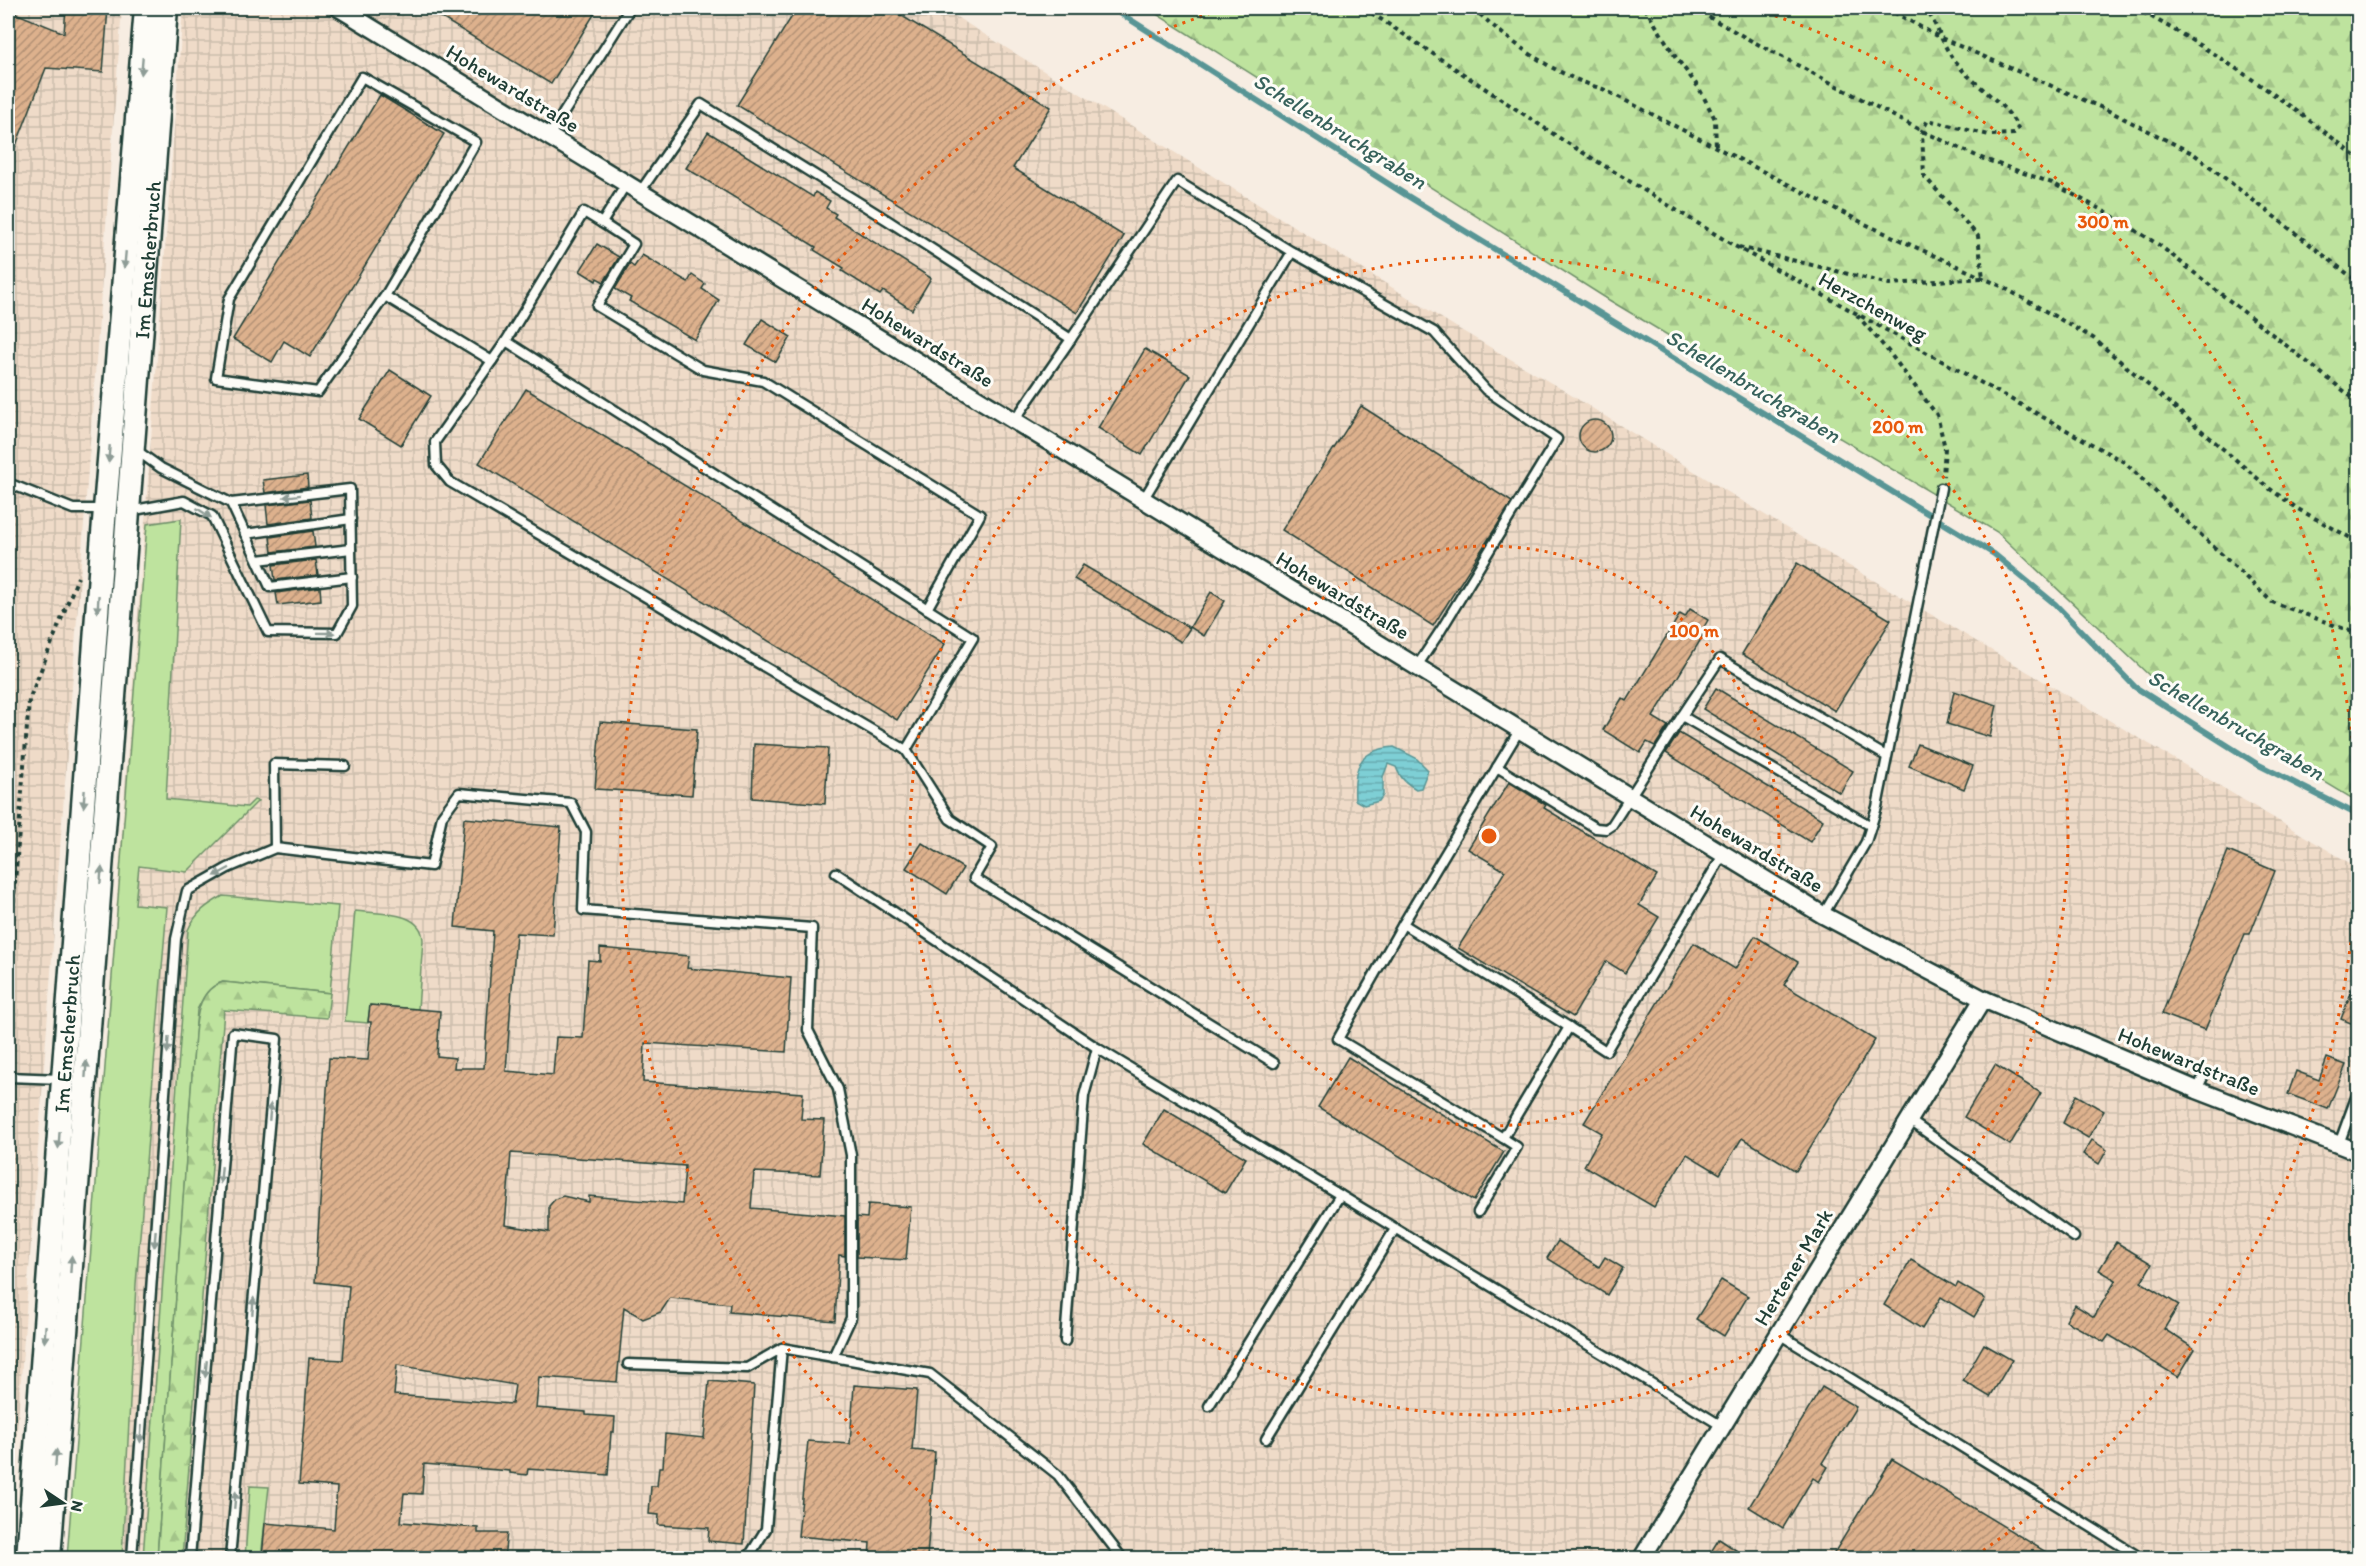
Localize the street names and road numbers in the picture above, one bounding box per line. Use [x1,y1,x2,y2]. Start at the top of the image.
street label: Hohewardstraße [442,38,584,138]
street label: Im Emscherbruch [129,179,165,340]
street label: Herzchenweg [1814,266,1932,346]
street label: Hohewardstraße [857,291,999,393]
street label: Hohewardstraße [1272,545,1414,645]
street label: Hohewardstraße [1686,798,1828,898]
street label: Im Emscherbruch [48,953,85,1114]
street label: Hohewardstraße [2114,1021,2264,1101]
street label: Hertener Mark [1748,1204,1838,1330]

